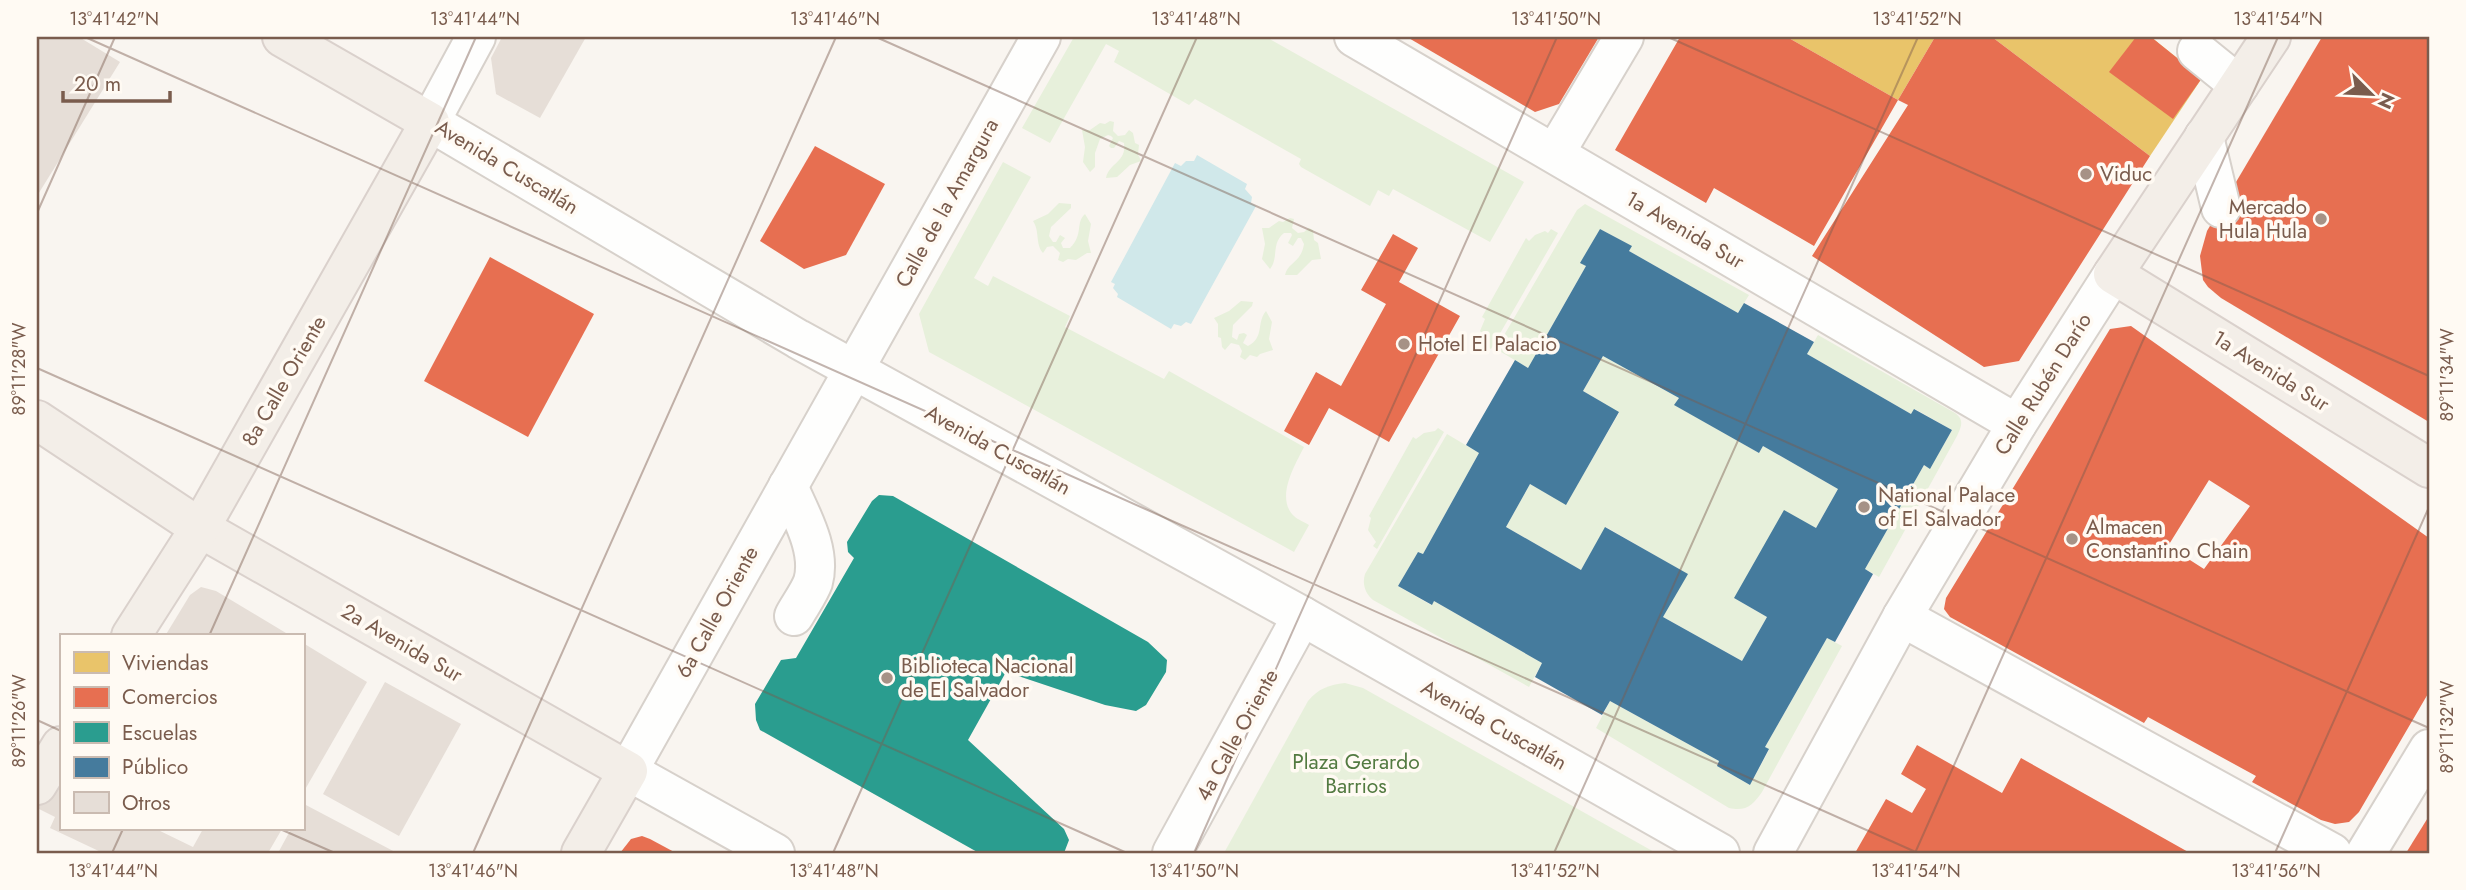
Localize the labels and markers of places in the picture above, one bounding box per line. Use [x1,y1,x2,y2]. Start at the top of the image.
place label: Viduc [2100,159,2152,189]
marker: Viduc [2078,166,2094,182]
place label: Mercado Hula Hula [2219,192,2307,246]
marker: Mercado Hula Hula [2313,211,2329,227]
place label: Hotel El Palacio [1418,329,1557,359]
marker: Hotel El Palacio [1396,336,1412,352]
place label: National Palace of El Salvador [1878,480,2016,534]
marker: National Palace of El Salvador [1856,499,1872,515]
place label: Almacen Constantino Chain [2086,512,2249,566]
marker: Almacen Constantino Chain [2064,531,2080,547]
place label: Biblioteca Nacional de El Salvador [901,651,1074,705]
marker: Biblioteca Nacional de El Salvador [879,670,895,686]

